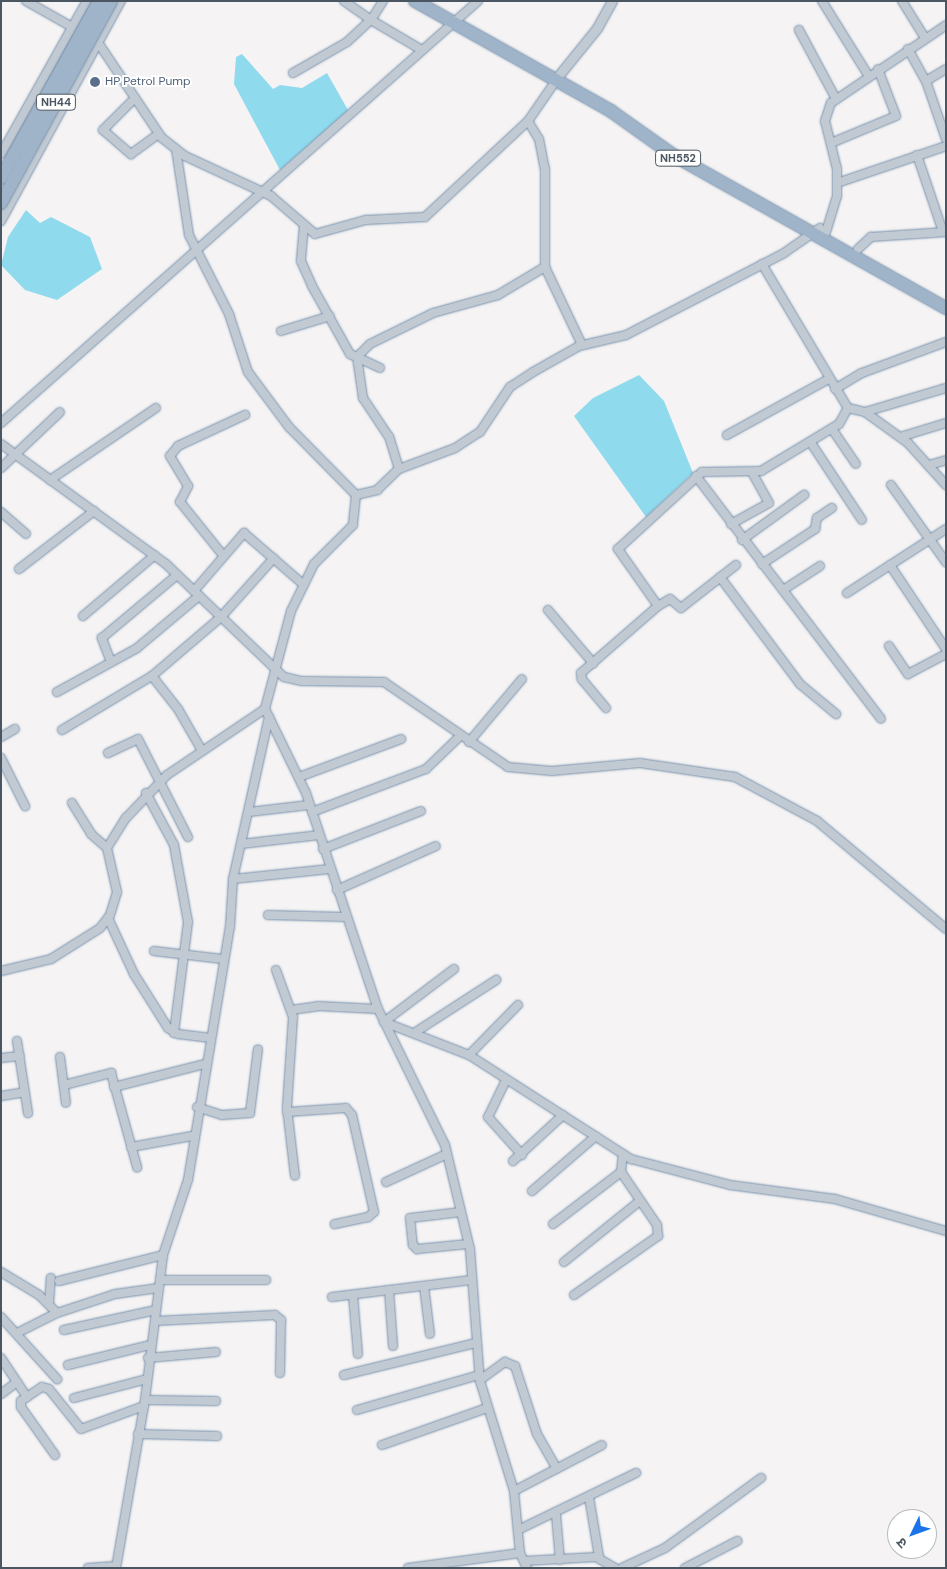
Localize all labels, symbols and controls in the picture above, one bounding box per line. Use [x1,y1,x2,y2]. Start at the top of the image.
place label: HP Petrol Pump [105,75,190,89]
marker: HP Petrol Pump [89,76,101,88]
road number: NH44 [35,94,77,110]
road number: NH552 [654,150,702,167]
north arrow [887,1509,937,1559]
text: उ [892,1534,911,1552]

